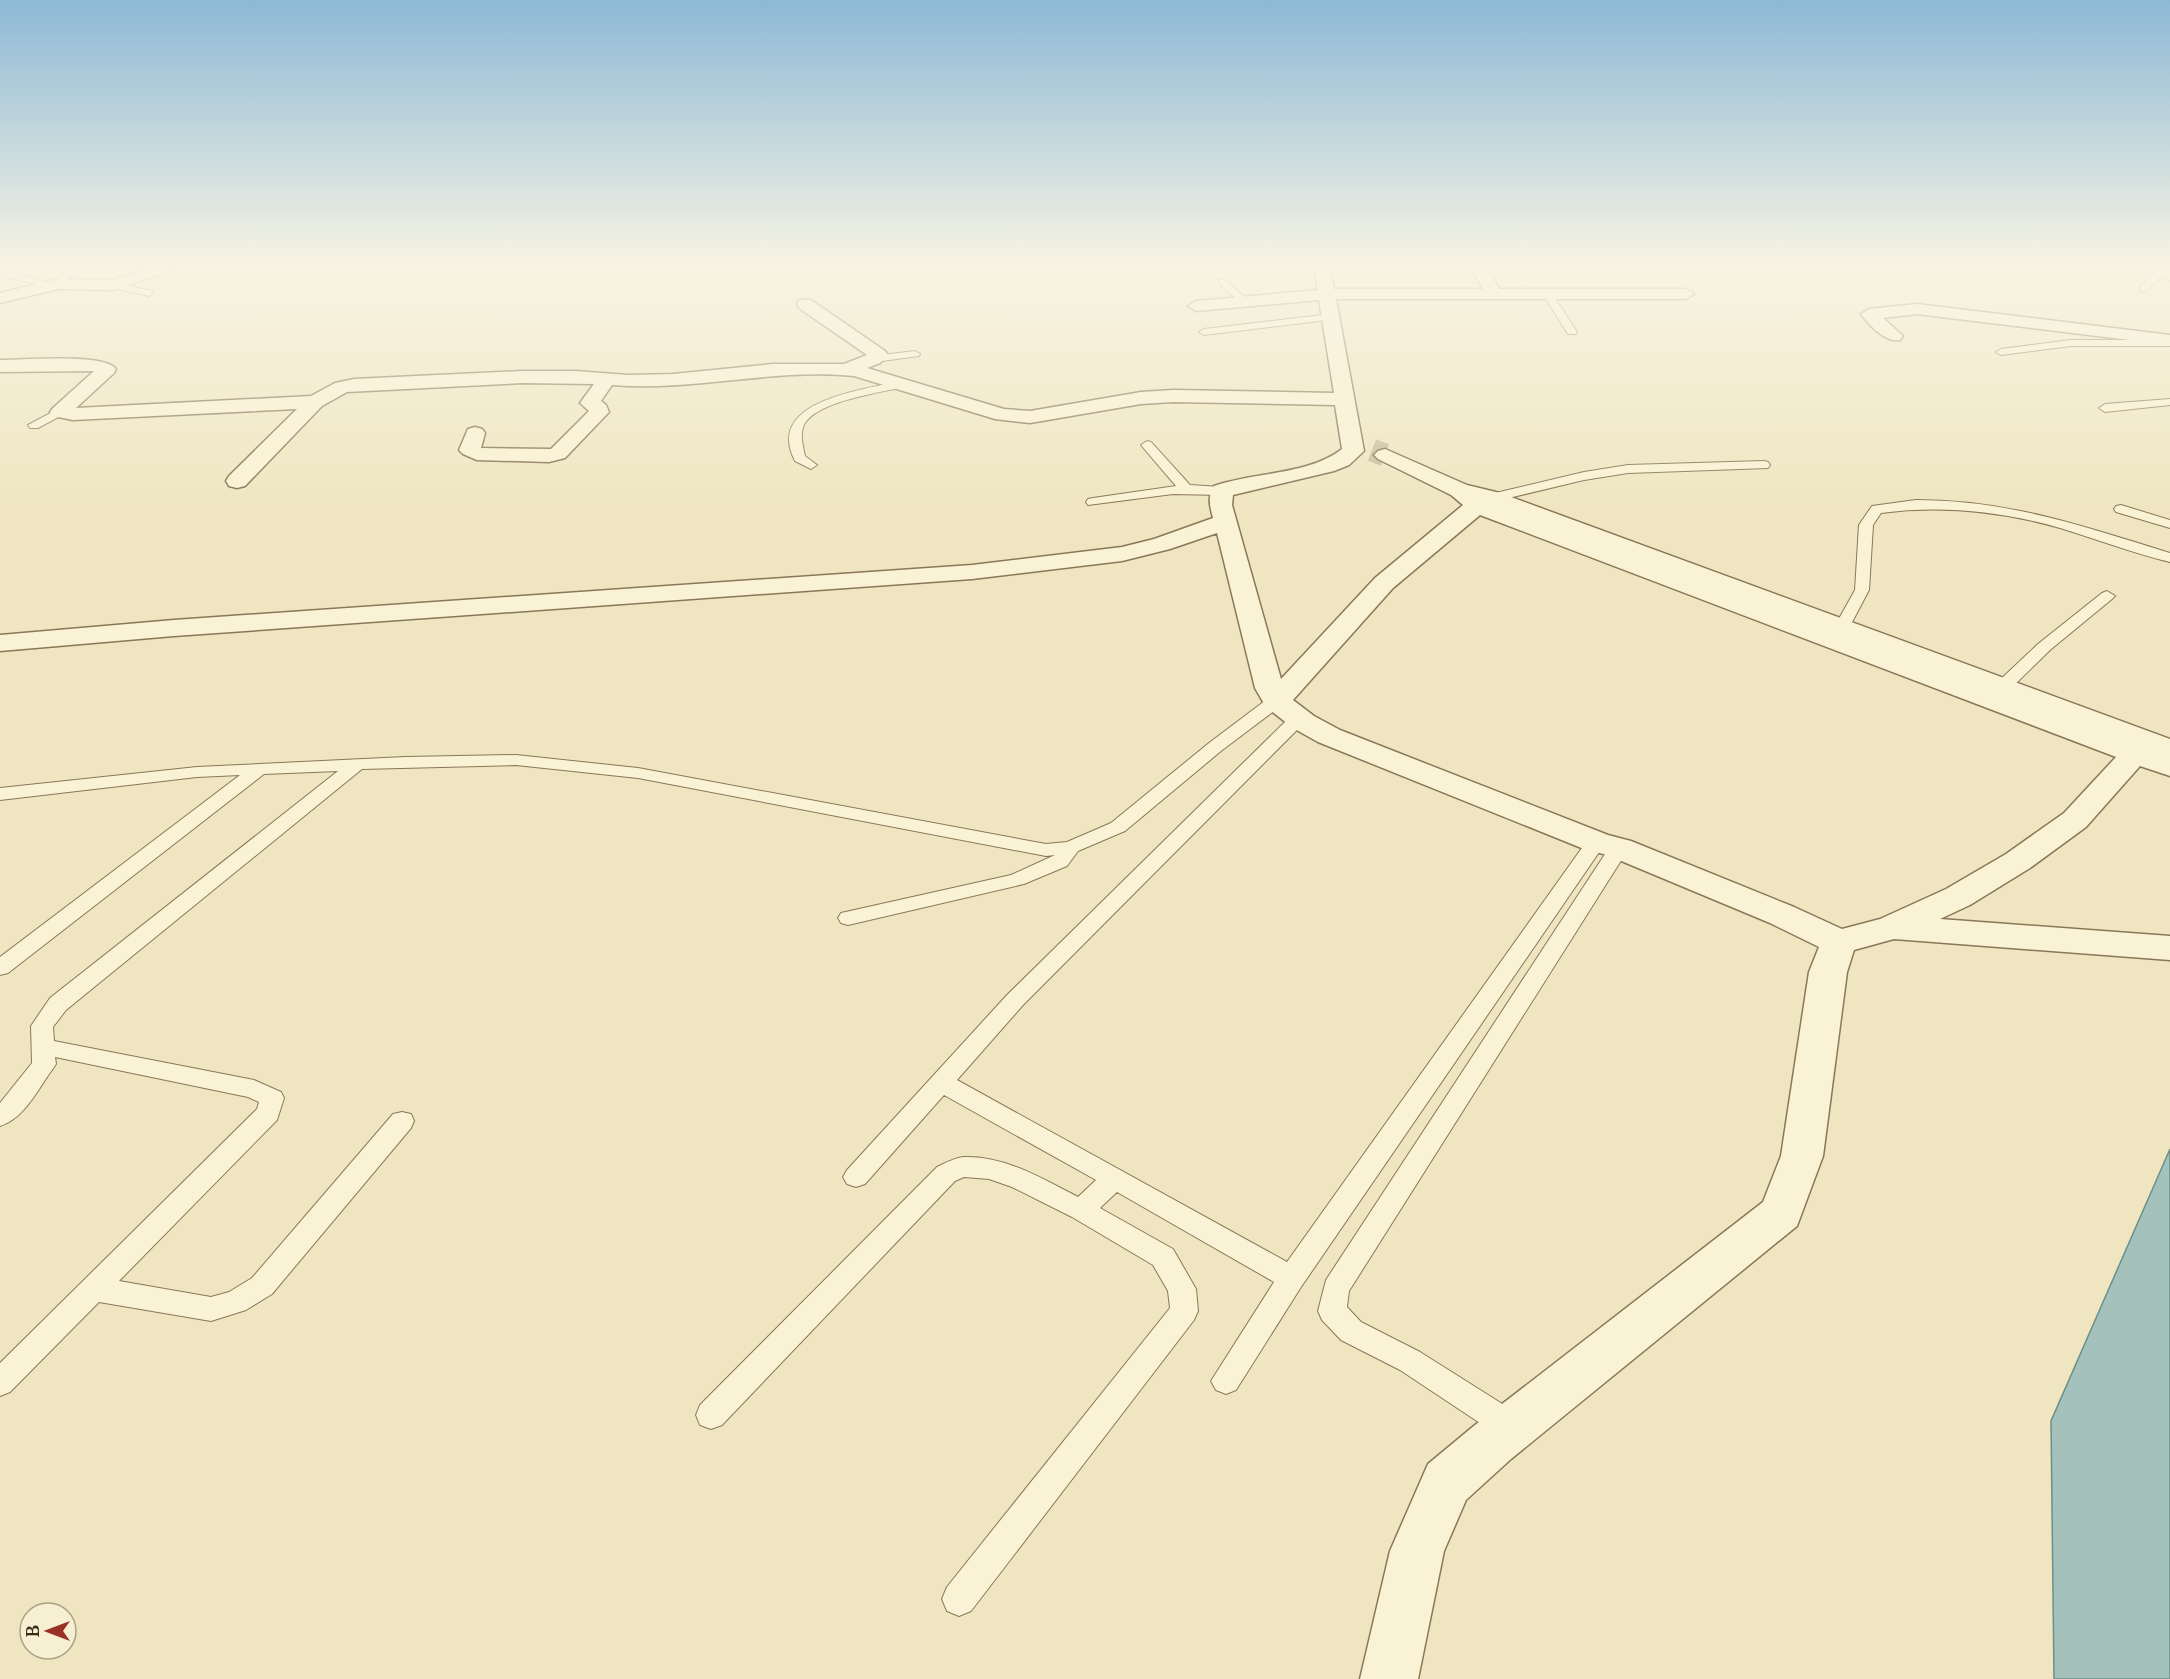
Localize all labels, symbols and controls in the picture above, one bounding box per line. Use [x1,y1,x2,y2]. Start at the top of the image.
north arrow [18,1601,78,1661]
text: B [23,1624,43,1637]

